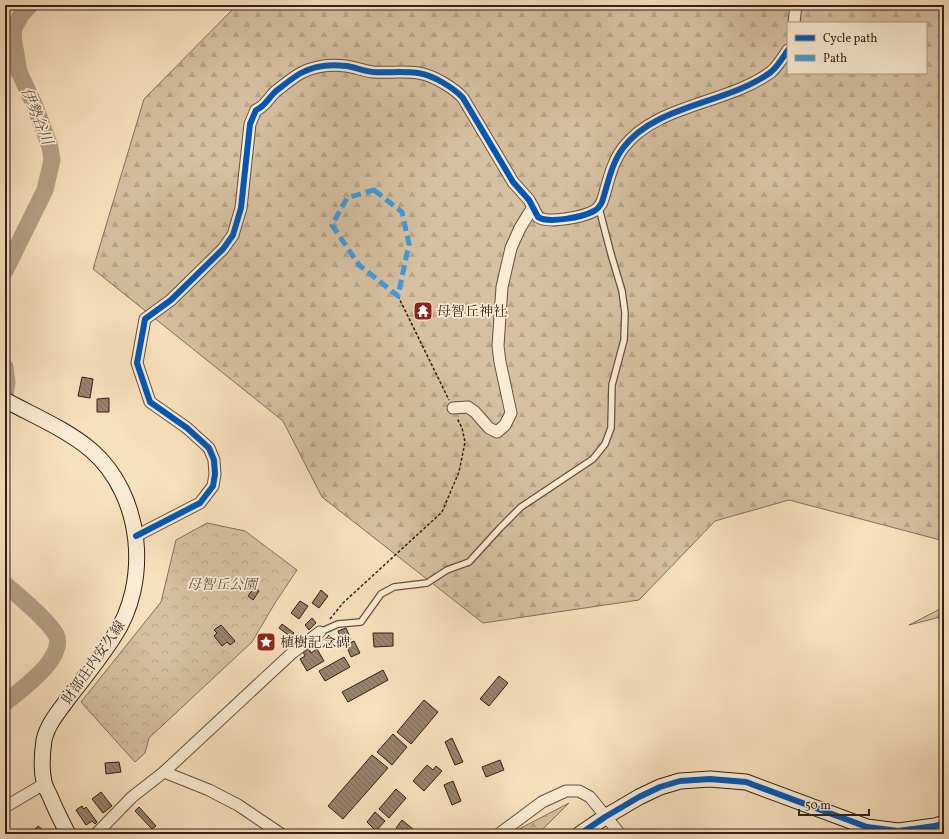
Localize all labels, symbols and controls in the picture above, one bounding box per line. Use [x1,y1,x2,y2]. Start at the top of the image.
legend [787,22,927,74]
text: Cycle path [823,31,878,47]
text: Path [823,51,847,67]
water label: 伊勢谷川 [15,85,57,150]
temple icon: 母智丘神社 [412,300,434,322]
place label: 母智丘神社 [437,303,507,322]
park label: 母智丘公園 [187,576,259,595]
street label: 財部庄内安久線 [58,617,130,708]
place icon: 植樹記念碑 [255,631,277,653]
place label: 植樹記念碑 [280,634,350,653]
scale bar [799,791,869,817]
text: 50 m [805,798,831,814]

